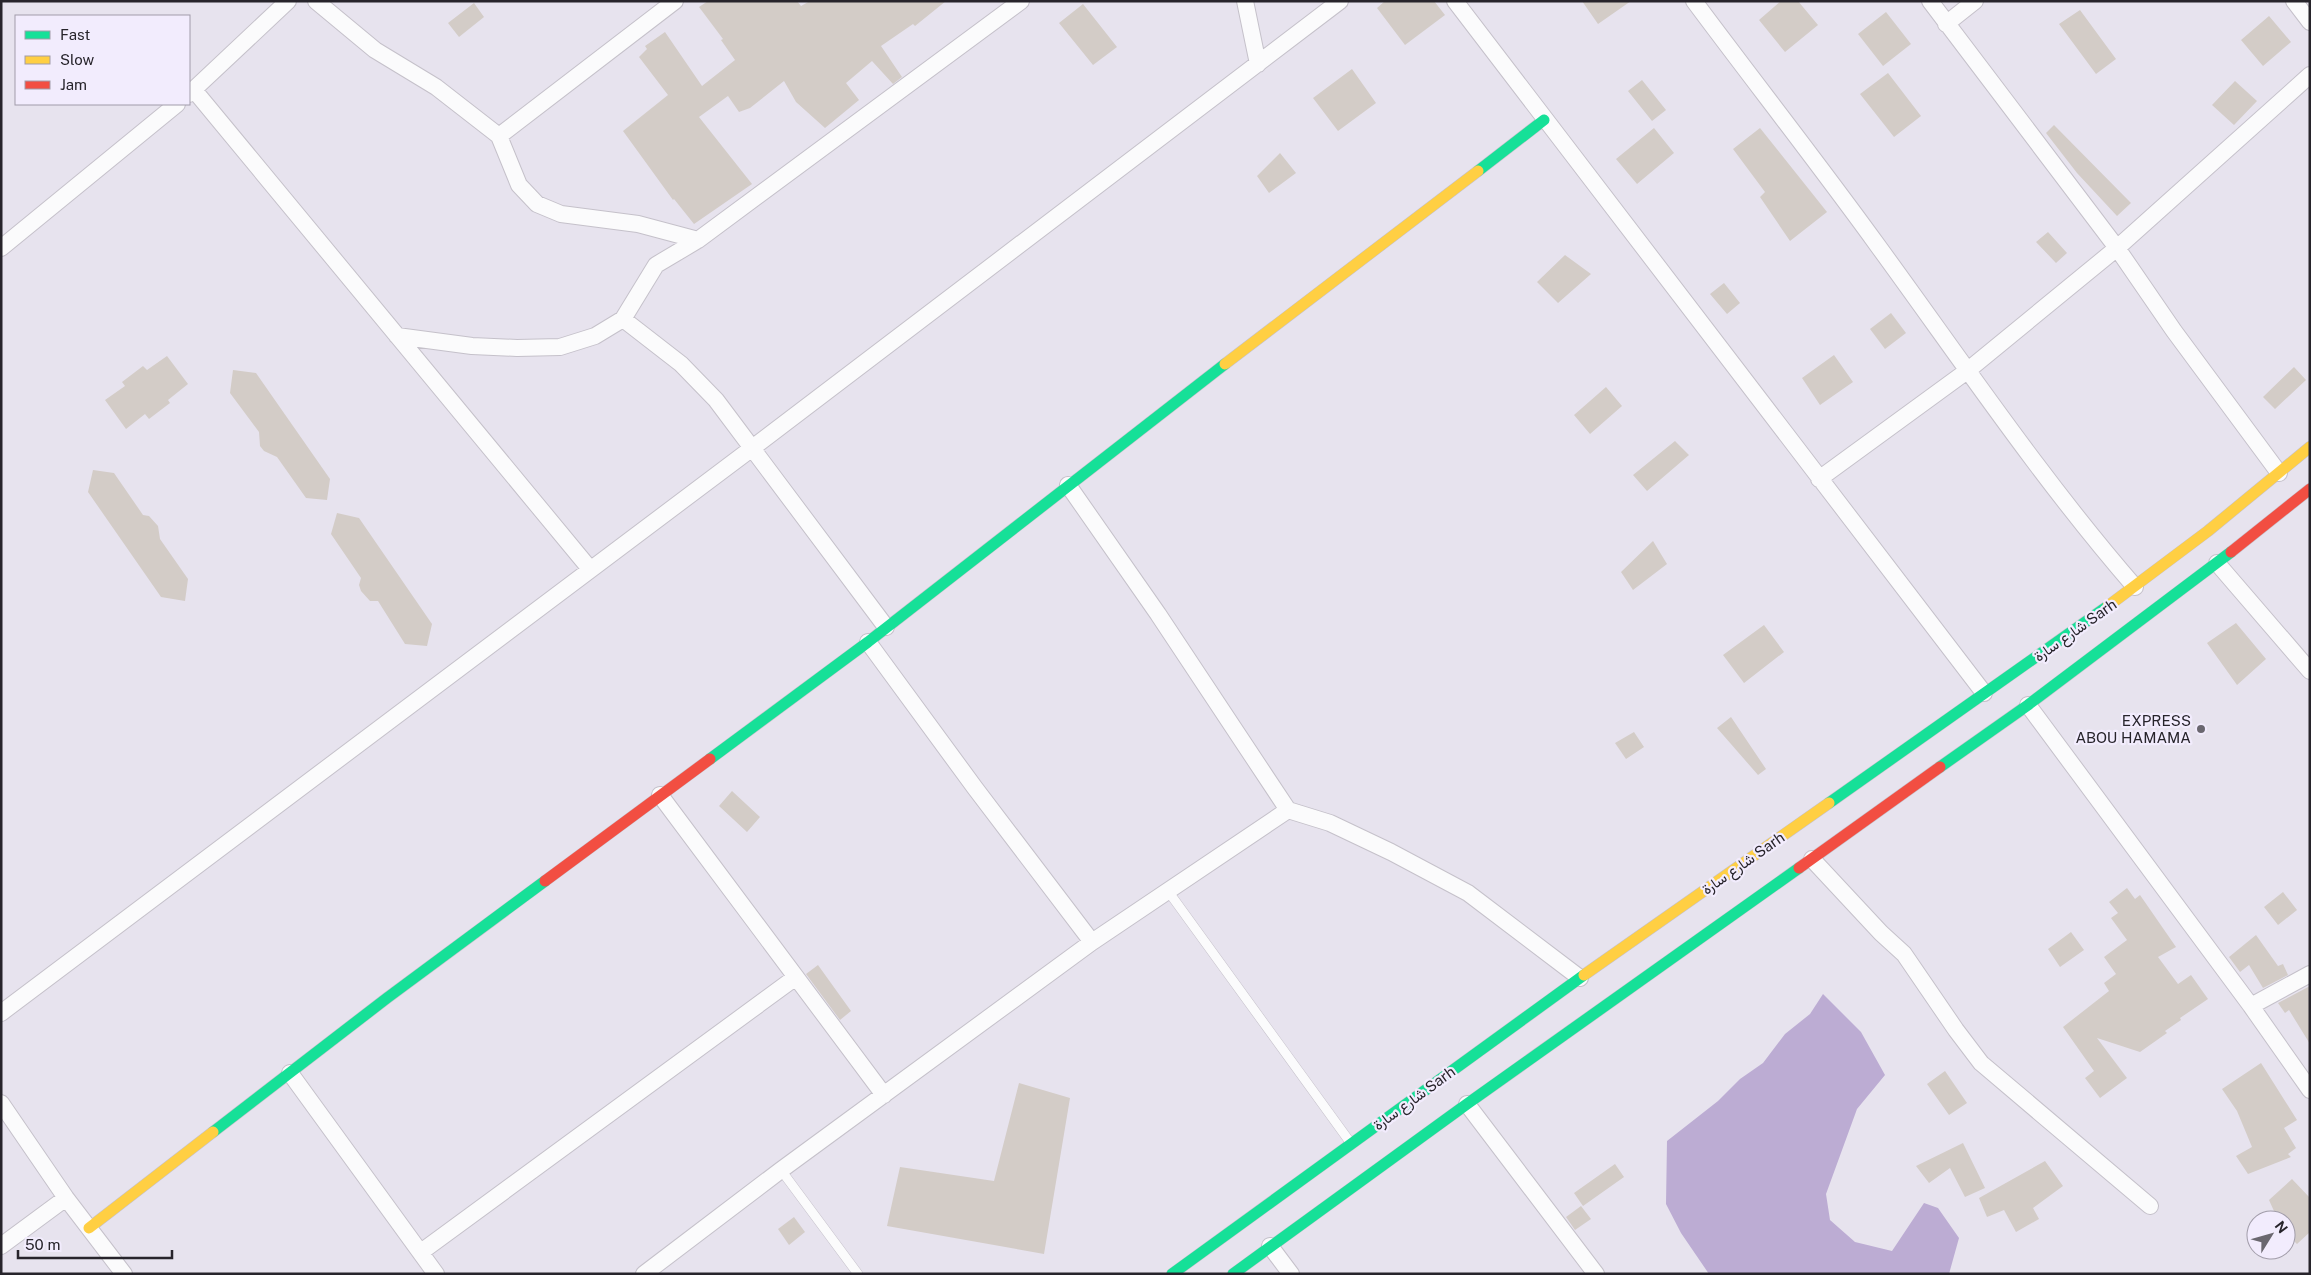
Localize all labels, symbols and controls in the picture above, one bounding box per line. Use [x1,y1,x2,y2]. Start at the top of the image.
legend [15,15,190,105]
text: Fast [60,26,90,43]
text: Slow [60,51,95,68]
text: Jam [60,76,87,93]
street label: شارع سارة Sarh [2030,595,2121,667]
place label: EXPRESS ABOU HAMAMA [2075,712,2191,746]
marker: EXPRESS ABOU HAMAMA [2195,723,2207,735]
street label: شارع سارة Sarh [1698,828,1789,900]
street label: شارع سارة Sarh [1370,1063,1460,1136]
north arrow [2246,1210,2296,1260]
text: N [2272,1218,2291,1236]
scale bar [18,1228,171,1260]
text: 50 m [25,1236,60,1253]

